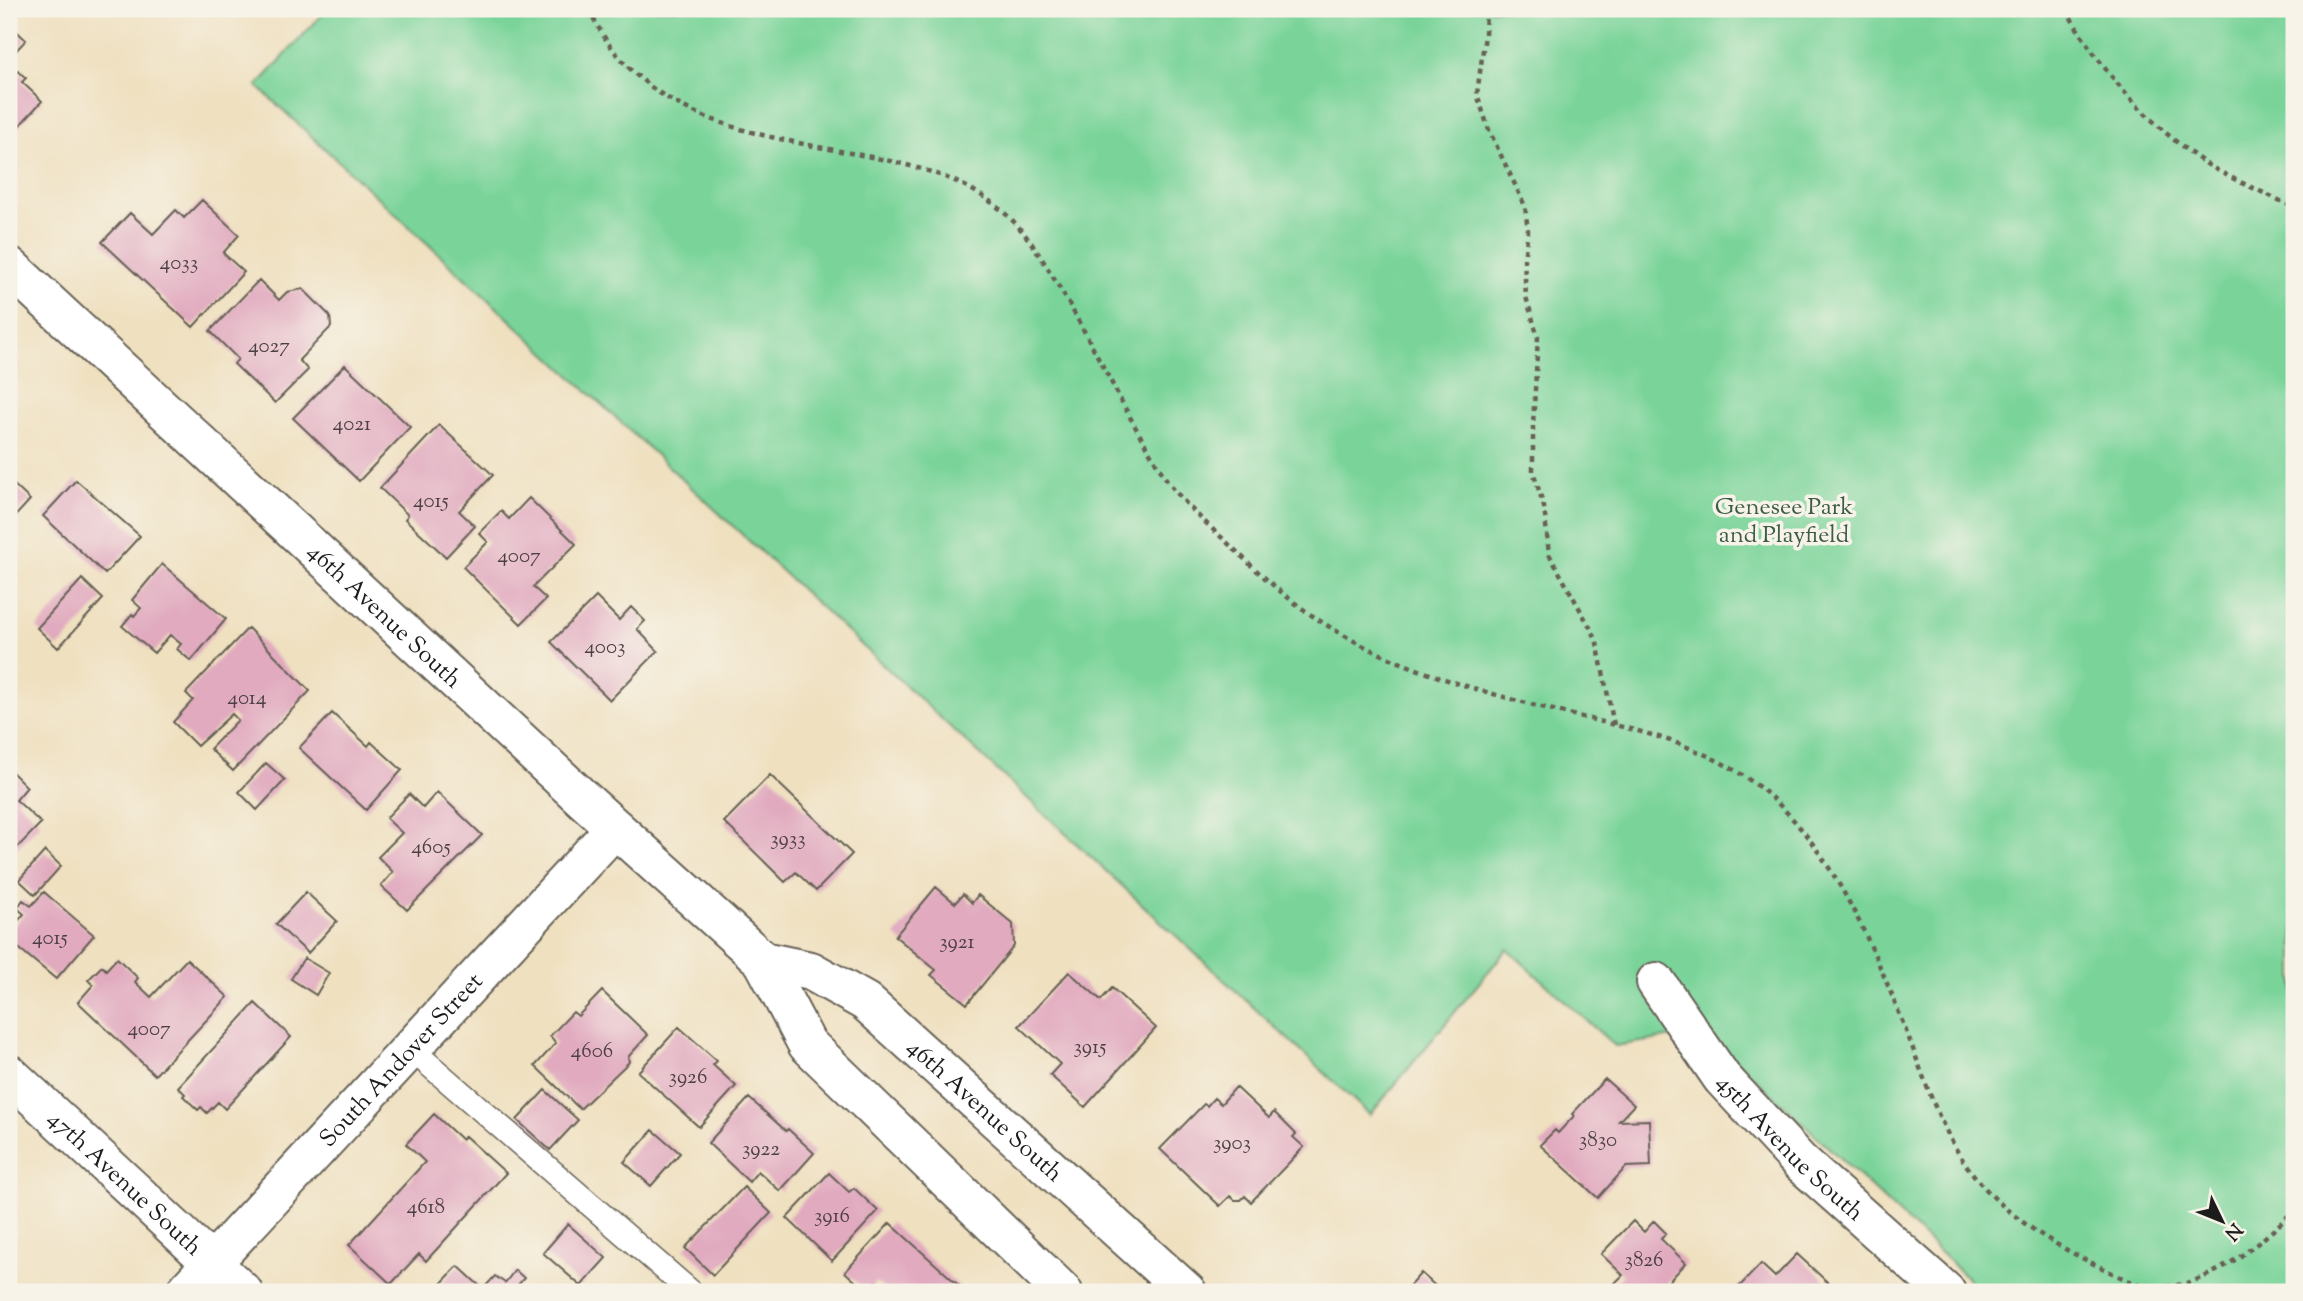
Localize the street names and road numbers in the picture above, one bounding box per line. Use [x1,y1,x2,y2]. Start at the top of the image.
street label: 46th Avenue South [299,536,468,697]
street label: South Andover Street [312,966,492,1156]
street label: 46th Avenue South [898,1032,1070,1191]
street label: 45th Avenue South [1707,1067,1871,1230]
street label: 47th Avenue South [39,1103,209,1265]

